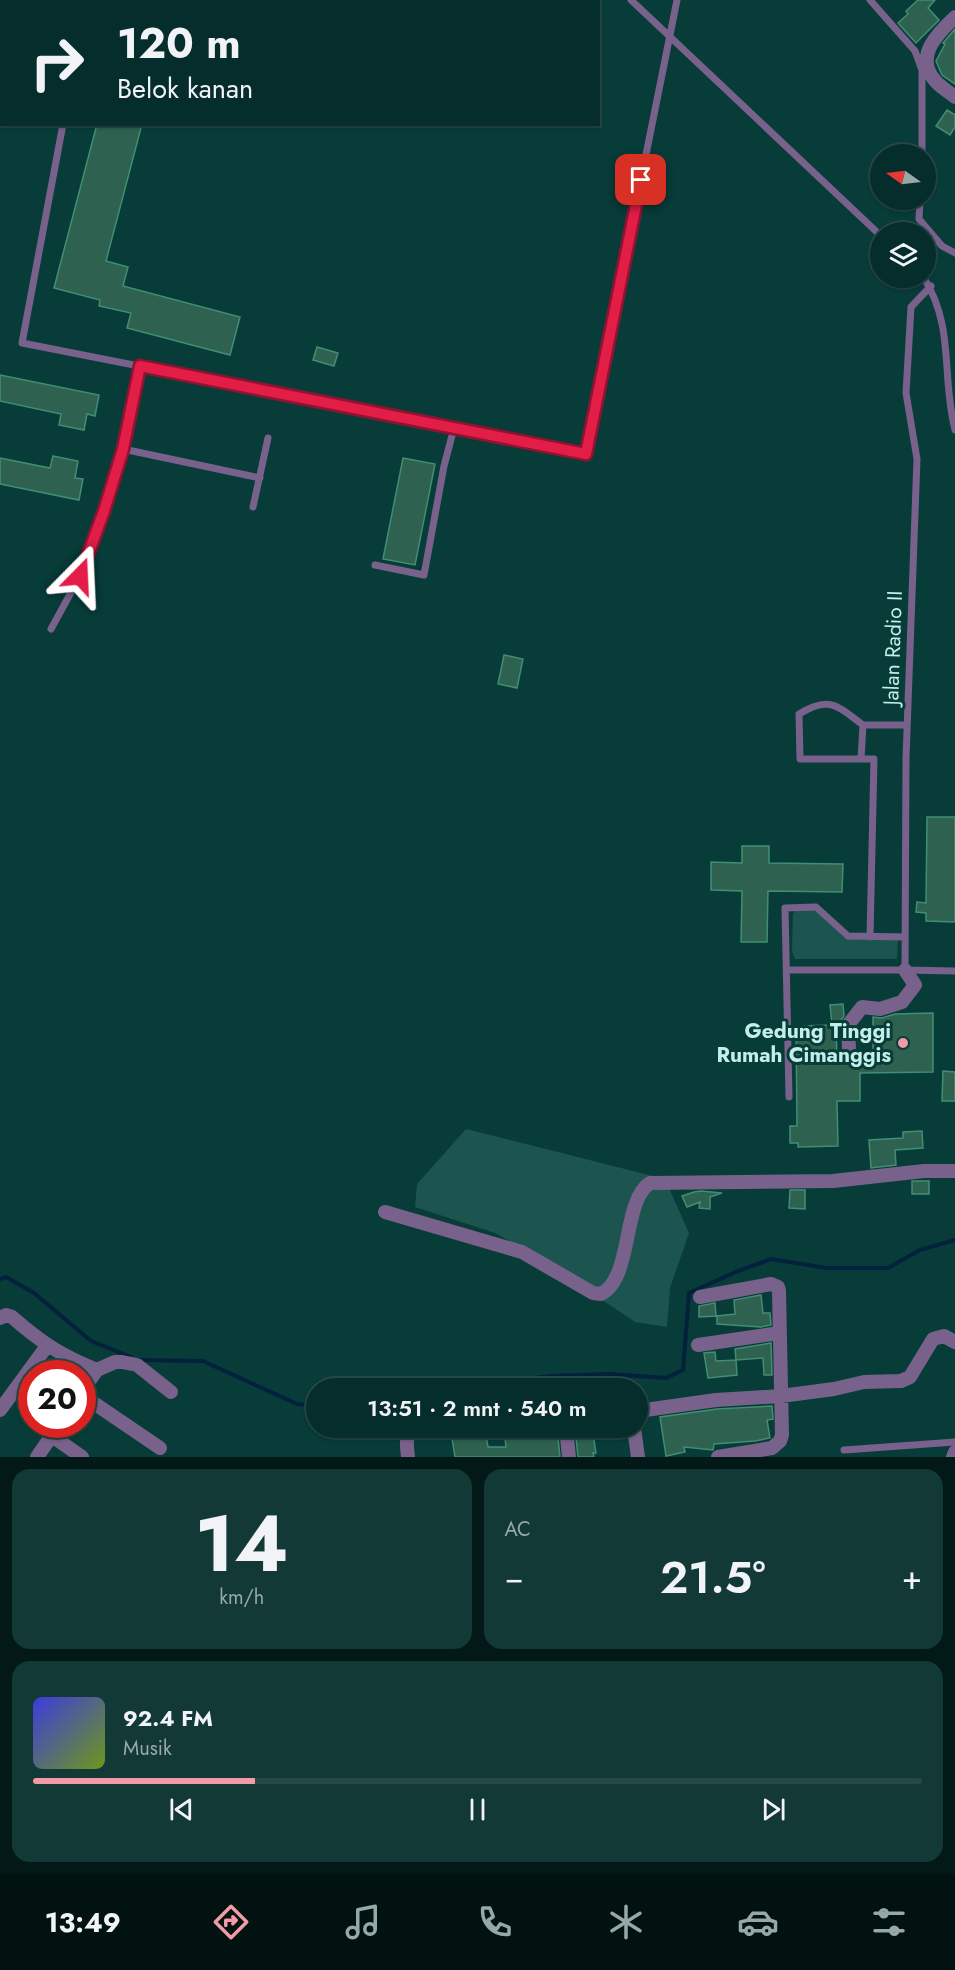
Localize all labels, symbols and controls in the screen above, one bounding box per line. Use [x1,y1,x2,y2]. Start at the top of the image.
text: 120 m [117,13,241,74]
icon: right [18,24,96,102]
text: Belok kanan [117,69,253,108]
north arrow [870,144,936,210]
map controls [870,144,936,288]
pin [615,154,666,205]
icon: arrive [624,163,657,196]
button: layers [870,222,936,288]
position arrow [48,544,112,608]
street label: Jalan Radio II [876,590,910,709]
place label: Gedung Tinggi Rumah Cimanggis [716,1016,891,1070]
marker: Gedung Tinggi Rumah Cimanggis [896,1036,910,1050]
speed limit sign: 20 [18,1360,96,1438]
text: 13:51 · 2 mnt · 540 m [367,1392,587,1424]
text: 14 [195,1488,289,1600]
text: AC [505,1515,531,1544]
text: 21.5° [660,1545,766,1610]
text: − [505,1554,524,1601]
text: + [902,1554,922,1601]
text: km/h [219,1583,264,1612]
text: 92.4 FM [123,1702,213,1734]
text: Musik [123,1734,172,1763]
icon: previous [165,1793,198,1826]
icon: pause [461,1793,494,1826]
icon: next [757,1793,790,1826]
icon: directions [210,1901,252,1943]
icon: music [342,1901,384,1943]
icon: phone [474,1901,516,1943]
icon: climate [605,1901,647,1943]
icon: car [737,1901,779,1943]
icon: filters [868,1901,910,1943]
text: 13:49 [45,1903,121,1942]

